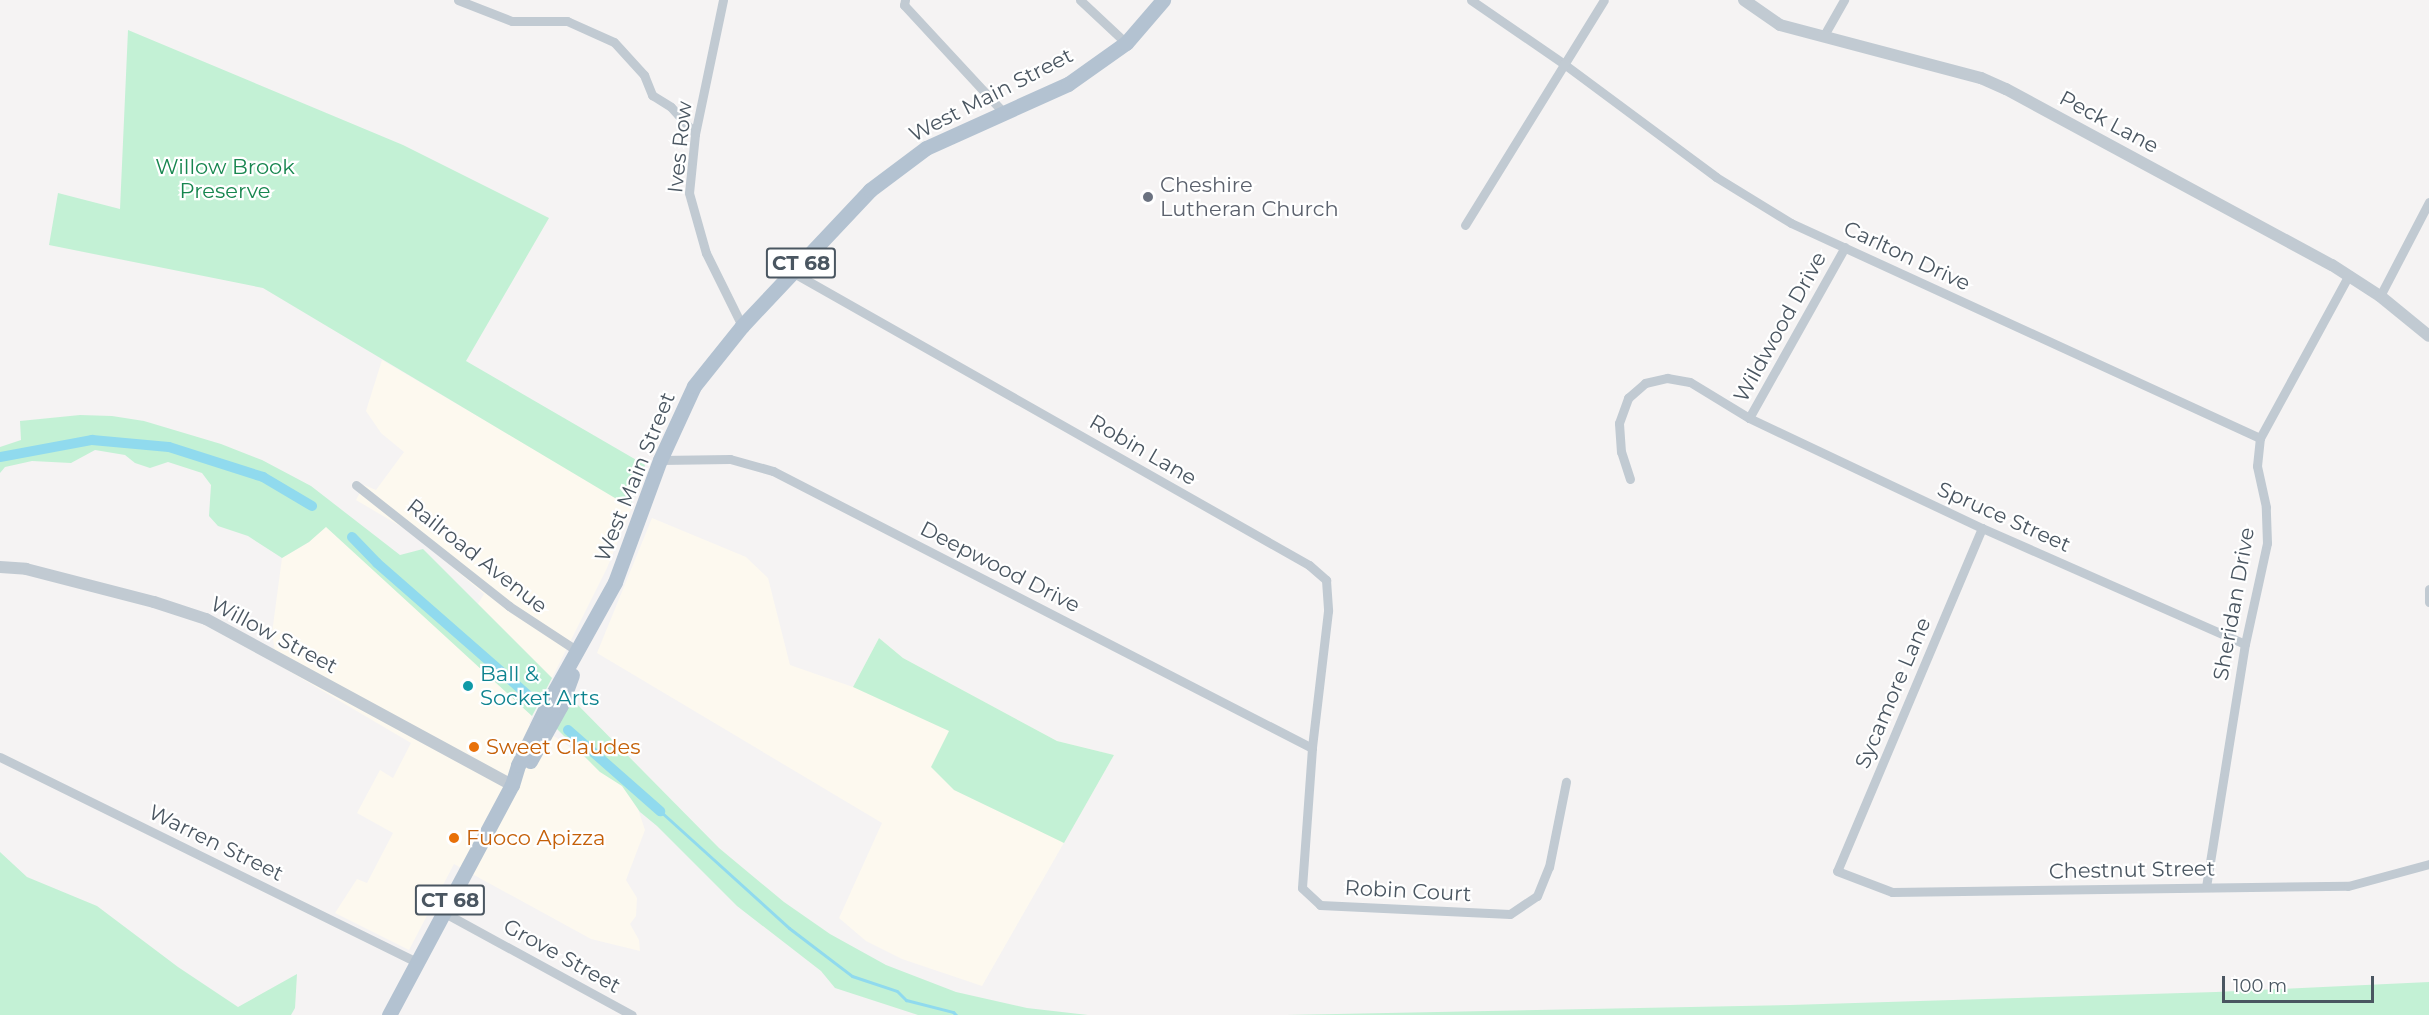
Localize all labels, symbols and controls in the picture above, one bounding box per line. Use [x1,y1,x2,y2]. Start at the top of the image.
street label: West Main Street [905,43,1077,147]
street label: Peck Lane [2055,85,2163,159]
street label: Ives Row [663,100,697,194]
park label: Willow Brook Preserve [155,154,295,204]
place label: Cheshire Lutheran Church [1160,172,1339,222]
marker: Cheshire Lutheran Church [1141,190,1155,204]
street label: Carlton Drive [1840,216,1974,296]
road number: CT 68 [765,246,837,280]
street label: Wildwood Drive [1728,248,1832,406]
street label: West Main Street [590,389,680,565]
street label: Robin Lane [1085,409,1201,491]
street label: Spruce Street [1934,476,2074,558]
street label: Railroad Avenue [402,493,552,619]
street label: Deepwood Drive [916,516,1084,618]
street label: Sheridan Drive [2208,525,2260,683]
street label: Willow Street [206,591,342,679]
street label: Sycamore Lane [1850,614,1936,772]
place label: Ball & Socket Arts [480,661,599,711]
marker: Ball & Socket Arts [461,679,475,693]
place label: Sweet Claudes [486,734,640,760]
marker: Sweet Claudes [467,740,481,754]
street label: Warren Street [144,799,288,887]
place label: Fuoco Apizza [466,825,605,851]
marker: Fuoco Apizza [447,831,461,845]
street label: Chestnut Street [2049,856,2215,884]
street label: Robin Court [1344,875,1472,907]
road number: CT 68 [414,883,486,917]
street label: Grove Street [499,913,625,999]
scale bar [2225,964,2376,1002]
text: 100 m [2233,975,2287,997]

